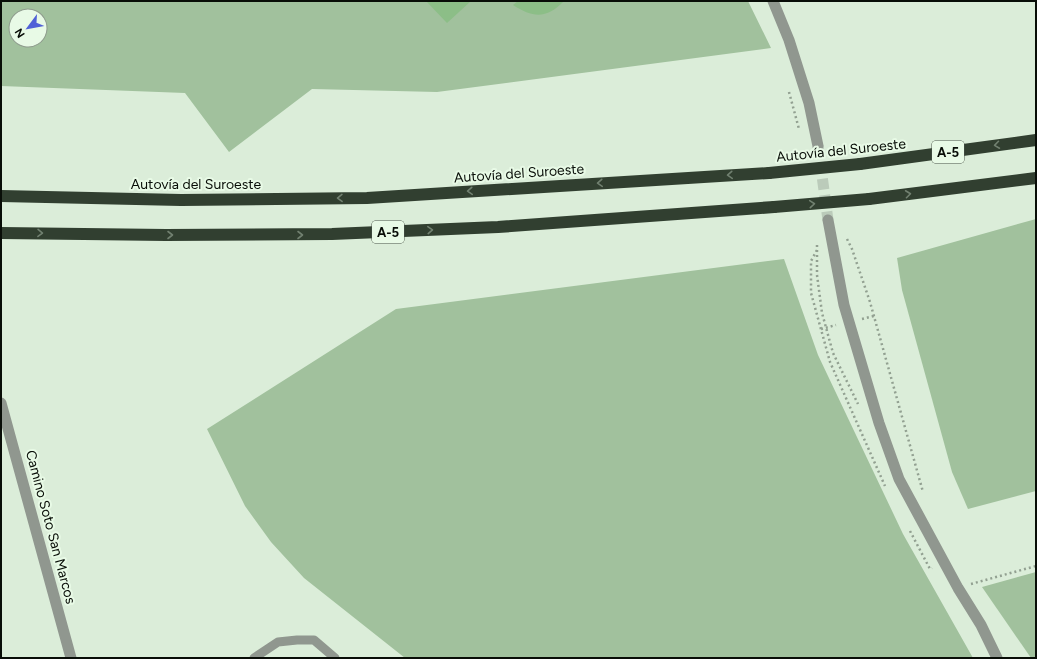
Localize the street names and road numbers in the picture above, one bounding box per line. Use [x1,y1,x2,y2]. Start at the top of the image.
street label: Autovía del Suroeste [775,135,907,166]
road number: A-5 [932,141,964,163]
street label: Autovía del Suroeste [453,160,585,187]
street label: Autovía del Suroeste [131,176,262,193]
road number: A-5 [372,221,404,243]
street label: Camino Soto San Marcos [22,448,79,606]

